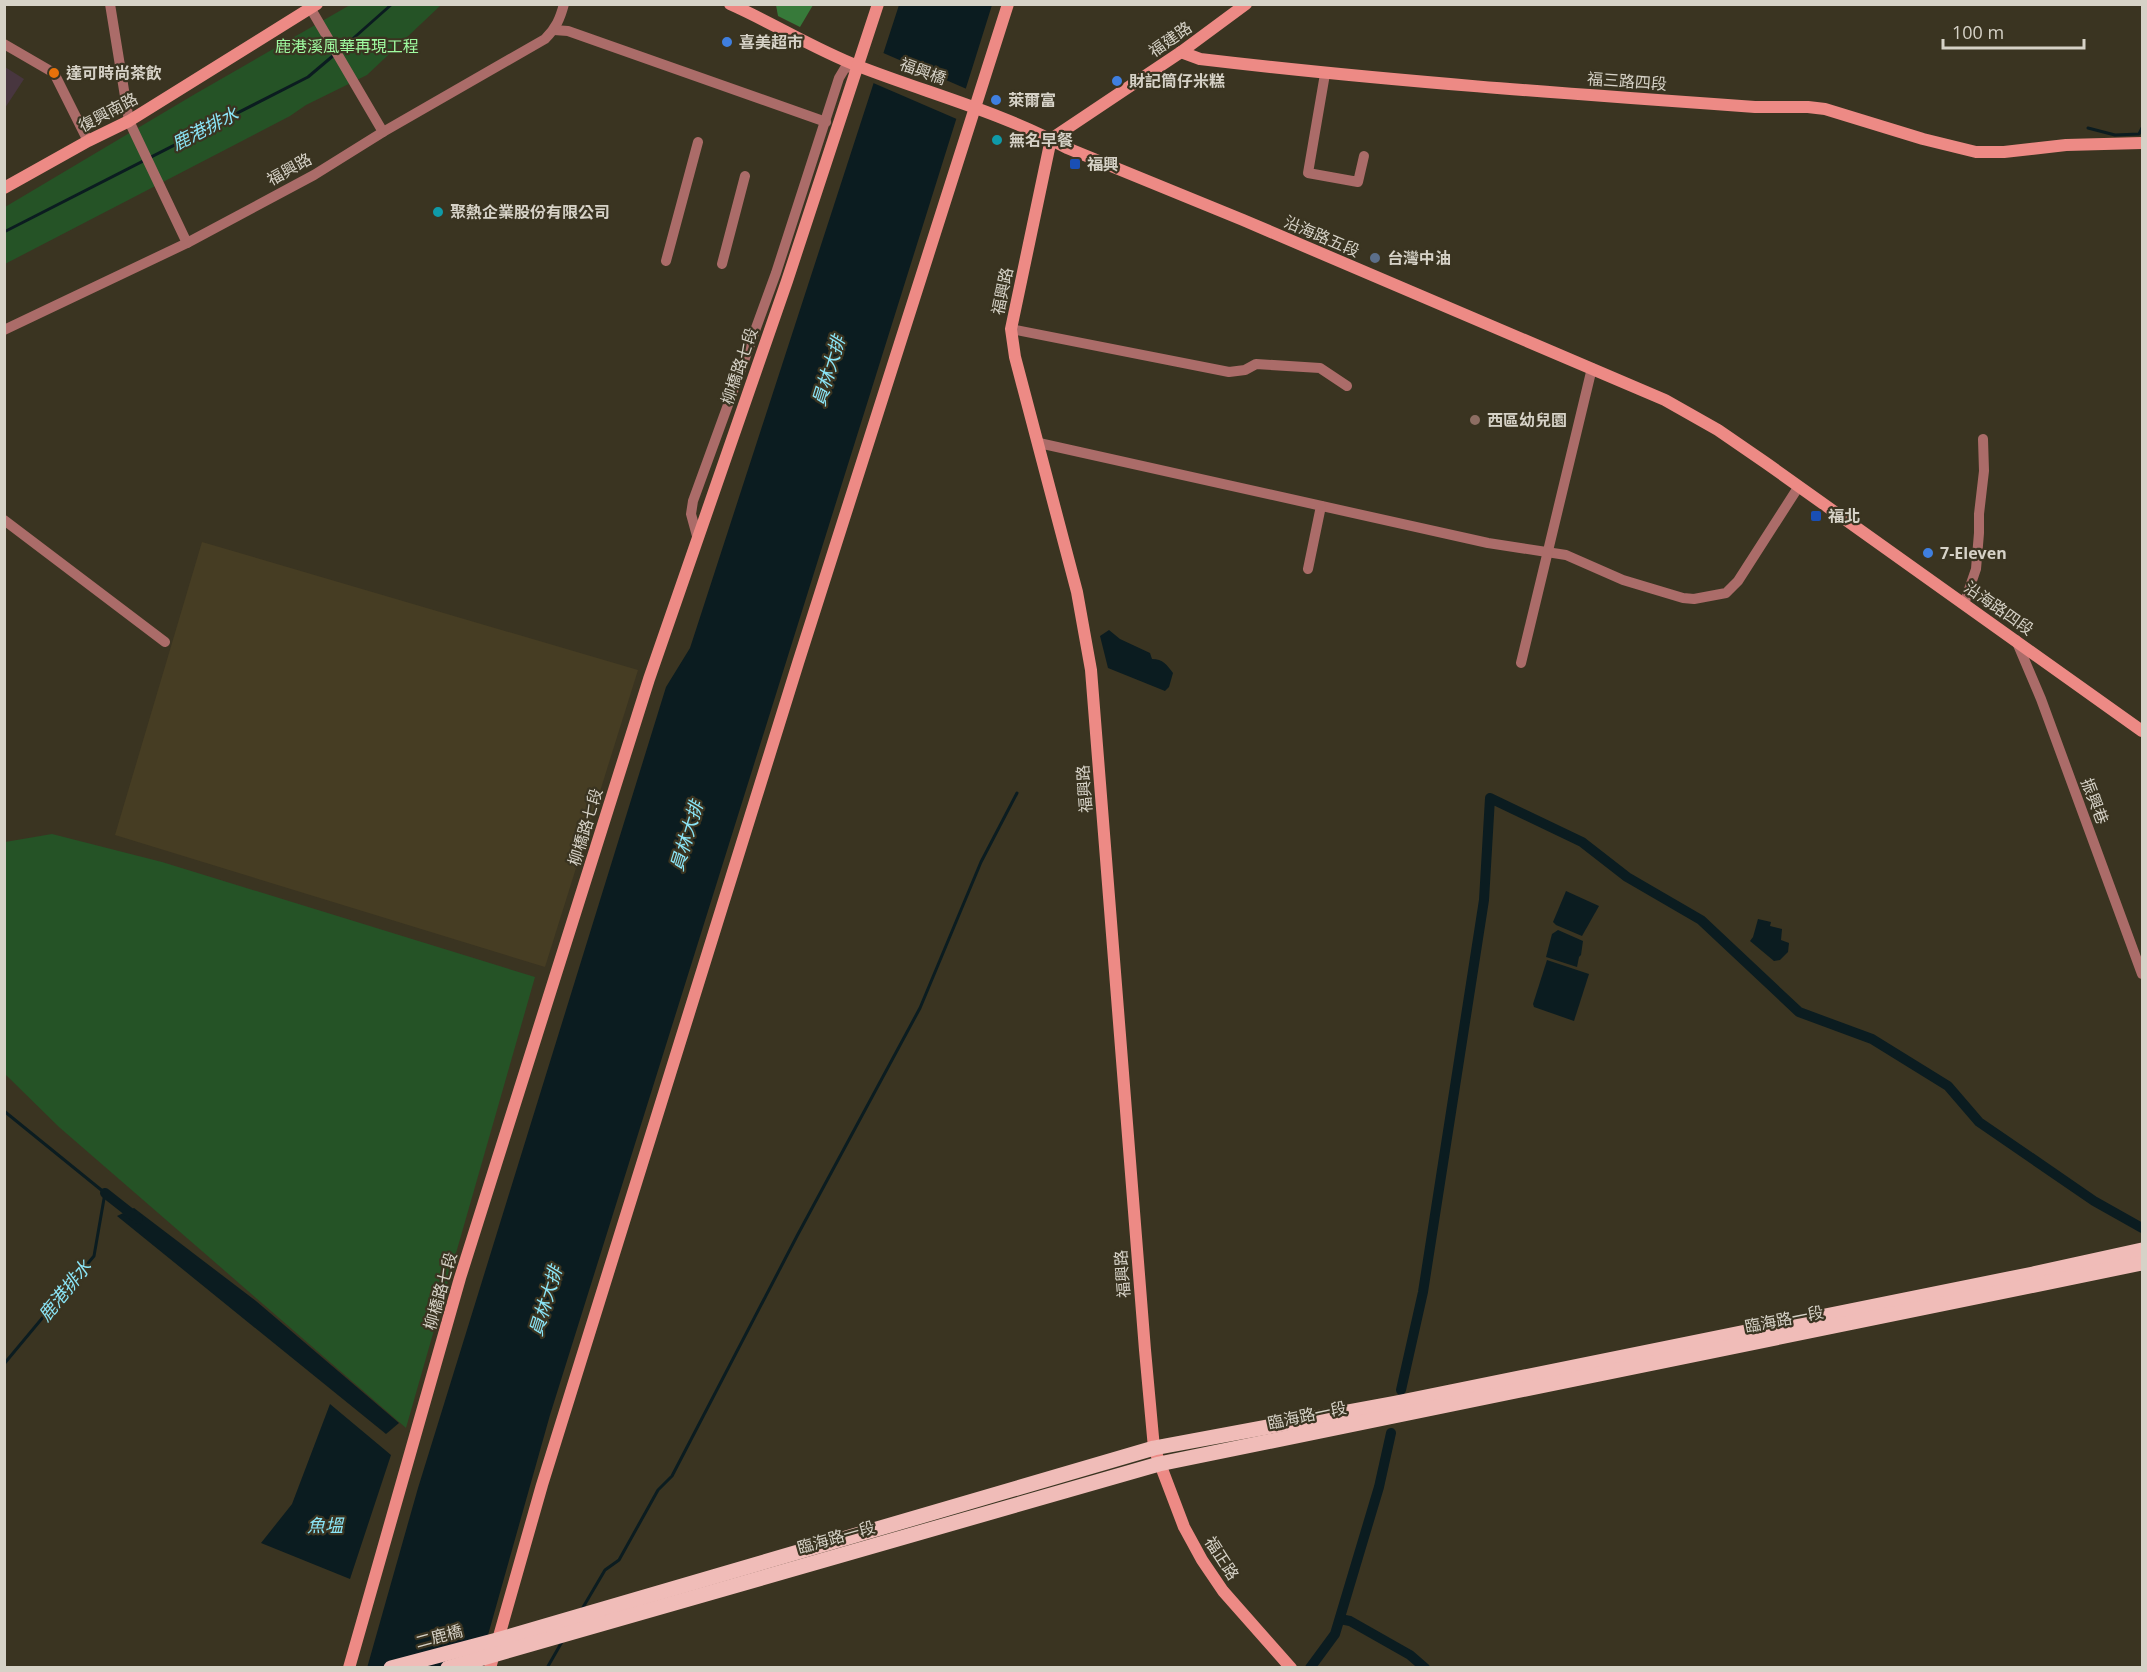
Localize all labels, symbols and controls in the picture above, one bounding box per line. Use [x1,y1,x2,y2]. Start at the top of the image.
scale bar [1943,12,2084,50]
street label: 福建路 [1144,16,1196,62]
text: 100 m [1952,20,2004,44]
place label: 喜美超市 [739,31,803,53]
park label: 鹿港溪風華再現工程 [275,35,419,57]
marker: 喜美超市 [720,35,734,49]
street label: 福興橋 [897,52,949,90]
place label: 達可時尚茶飲 [66,62,162,84]
marker: 達可時尚茶飲 [47,66,61,80]
street label: 福三路四段 [1586,67,1668,95]
place label: 財記筒仔米糕 [1129,70,1225,92]
marker: 財記筒仔米糕 [1110,74,1124,88]
street label: 復興南路 [75,87,141,137]
place label: 萊爾富 [1008,89,1056,111]
marker: 萊爾富 [989,93,1003,107]
water label: 鹿港排水 [167,101,243,155]
place label: 無名早餐 [1009,129,1073,151]
marker: 無名早餐 [990,133,1004,147]
street label: 福興路 [263,148,315,190]
place label: 福興 [1087,153,1119,175]
marker: 福興 [1068,157,1082,171]
place label: 聚熱企業股份有限公司 [450,201,610,223]
marker: 聚熱企業股份有限公司 [431,205,445,219]
street label: 沿海路五段 [1281,210,1363,262]
place label: 台灣中油 [1387,247,1451,269]
marker: 台灣中油 [1368,251,1382,265]
street label: 福興路 [986,265,1018,317]
street label: 柳橋路七段 [716,325,762,407]
water label: 員林大排 [806,331,851,409]
place label: 西區幼兒園 [1487,409,1567,431]
marker: 西區幼兒園 [1468,413,1482,427]
place label: 福北 [1828,505,1860,527]
marker: 福北 [1809,509,1823,523]
place label: 7-Eleven [1940,542,2007,564]
marker: 7-Eleven [1921,546,1935,560]
street label: 沿海路四段 [1960,576,2038,640]
street label: 福興路 [1071,764,1097,814]
street label: 振興巷 [2076,775,2114,827]
street label: 柳橋路七段 [563,786,607,868]
water label: 員林大排 [664,796,709,874]
street label: 福興路 [1109,1249,1135,1299]
street label: 柳橋路七段 [418,1250,462,1332]
water label: 鹿港排水 [32,1254,97,1326]
water label: 員林大排 [523,1261,568,1339]
street label: 臨海路一段 [1743,1301,1825,1337]
street label: 臨海路一段 [1266,1396,1348,1434]
water label: 魚塭 [307,1513,345,1537]
street label: 臨海路一段 [795,1515,877,1559]
street label: 福正路 [1200,1532,1244,1584]
street label: 二鹿橋 [413,1619,465,1653]

